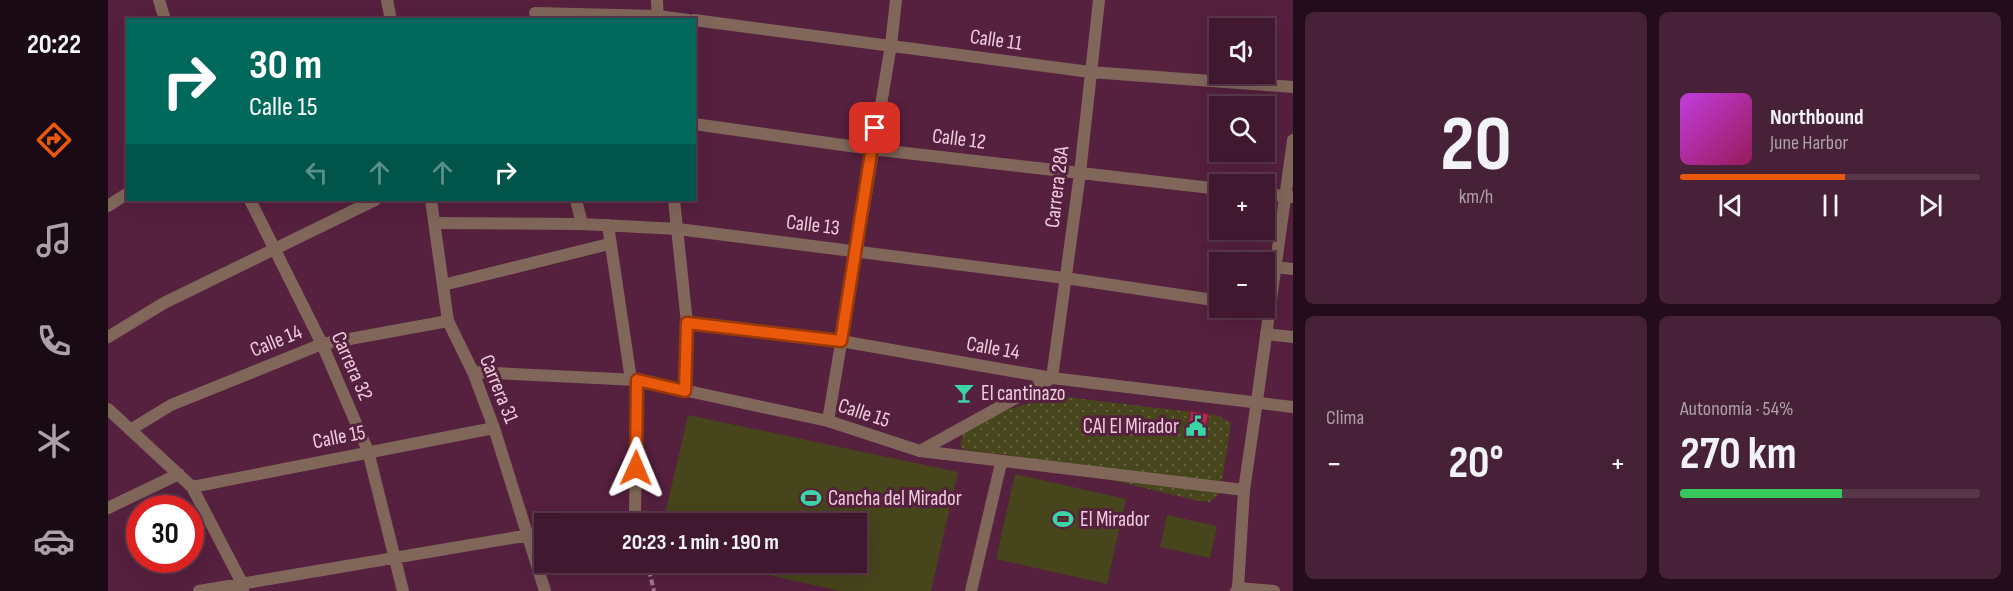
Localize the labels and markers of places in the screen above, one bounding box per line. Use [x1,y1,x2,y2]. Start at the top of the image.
pin [849,102,900,153]
bar icon: El cantinazo [952,381,976,405]
place label: El cantinazo [981,381,1066,406]
place label: CAI El Mirador [1083,414,1179,439]
public building icon: CAI El Mirador [1184,414,1208,438]
sports icon: Cancha del Mirador [799,486,823,510]
place label: Cancha del Mirador [828,486,962,511]
sports icon: El Mirador [1051,507,1075,531]
place label: El Mirador [1080,507,1150,532]

